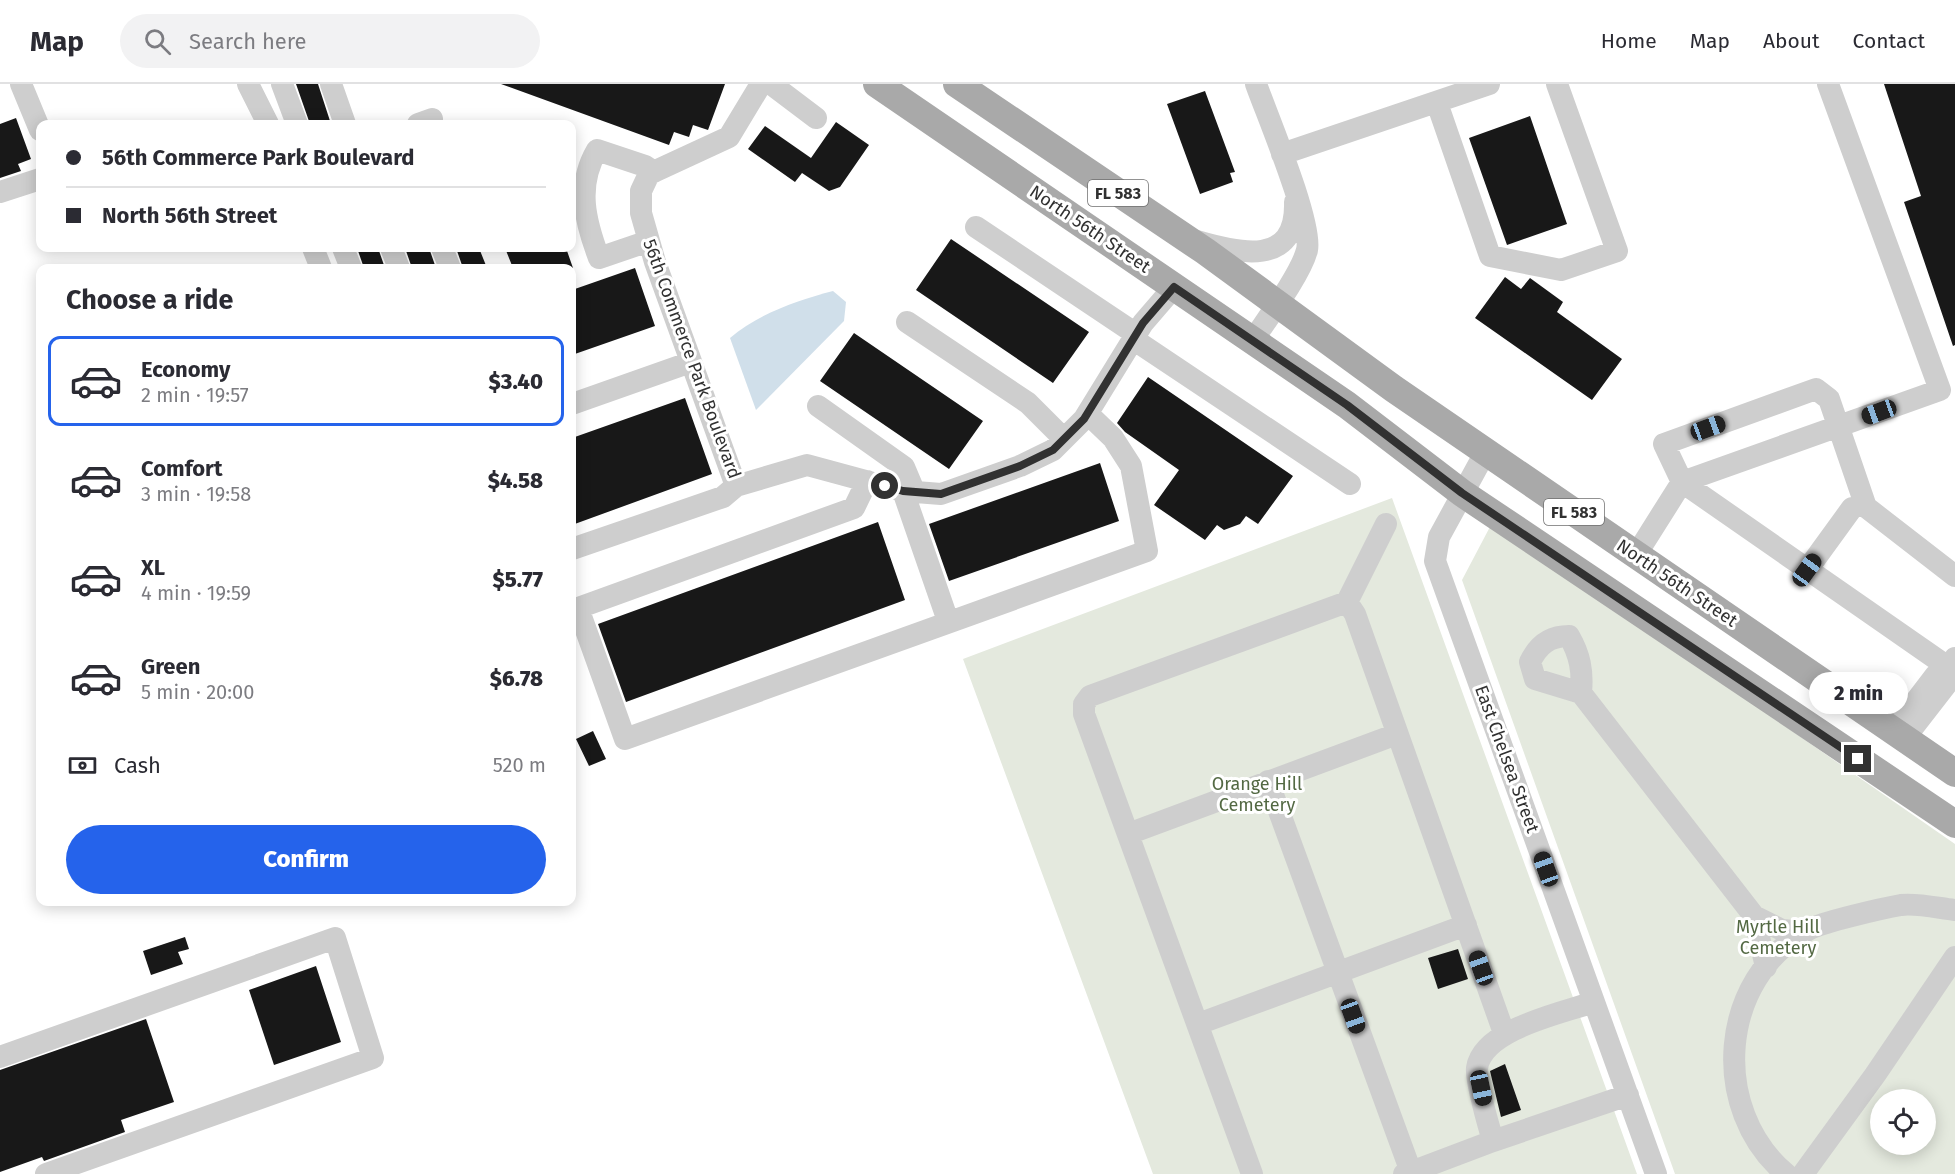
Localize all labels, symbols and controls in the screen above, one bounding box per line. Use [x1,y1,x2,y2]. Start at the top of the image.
search box [120,14,540,68]
text: Map [30,25,84,58]
icon: search [141,25,174,58]
text: Search here [189,28,307,55]
text: Home [1601,28,1657,54]
text: Map [1690,28,1730,54]
text: About [1763,28,1820,54]
text: Contact [1853,28,1925,54]
text: 56th Commerce Park Boulevard [102,144,415,171]
road number: FL 583 [1088,180,1148,206]
street label: North 56th Street [1025,181,1155,278]
text: North 56th Street [102,202,277,229]
street label: 56th Commerce Park Boulevard [638,236,746,482]
text: Choose a ride [66,284,233,316]
icon: car [69,354,123,408]
text: Economy [141,356,230,383]
text: $3.40 [489,368,543,395]
text: 2 min · 19:57 [141,383,249,407]
car [1859,397,1899,427]
car [1688,413,1728,443]
icon: car [69,453,123,507]
text: Comfort [141,455,222,482]
text: $4.58 [488,467,543,494]
route start [871,472,898,499]
text: 3 min · 19:58 [141,482,251,506]
road number: FL 583 [1544,499,1604,525]
street label: North 56th Street [1612,535,1742,632]
car [1789,550,1825,590]
icon: car [69,552,123,606]
text: XL [141,554,165,581]
text: $5.77 [493,566,543,593]
text: 4 min · 19:59 [141,581,251,605]
icon: car [69,651,123,705]
text: Green [141,653,200,680]
text: $6.78 [490,665,543,692]
callout: 2 min [1808,672,1908,714]
text: 5 min · 20:00 [141,680,254,704]
text: 2 min [1834,681,1883,705]
street label: East Chelsea Street [1470,682,1544,836]
route end [1844,745,1871,772]
icon: cash [66,749,99,782]
text: Cash [114,752,161,779]
text: 520 m [493,753,546,777]
park label: Orange Hill Cemetery [1212,773,1302,816]
button: Confirm [66,825,546,894]
car [1531,849,1561,889]
park label: Myrtle Hill Cemetery [1736,916,1820,959]
car [1466,948,1496,988]
car [1338,996,1368,1036]
car [1468,1069,1494,1107]
map controls [1870,1089,1936,1155]
button: locate [1870,1089,1936,1155]

